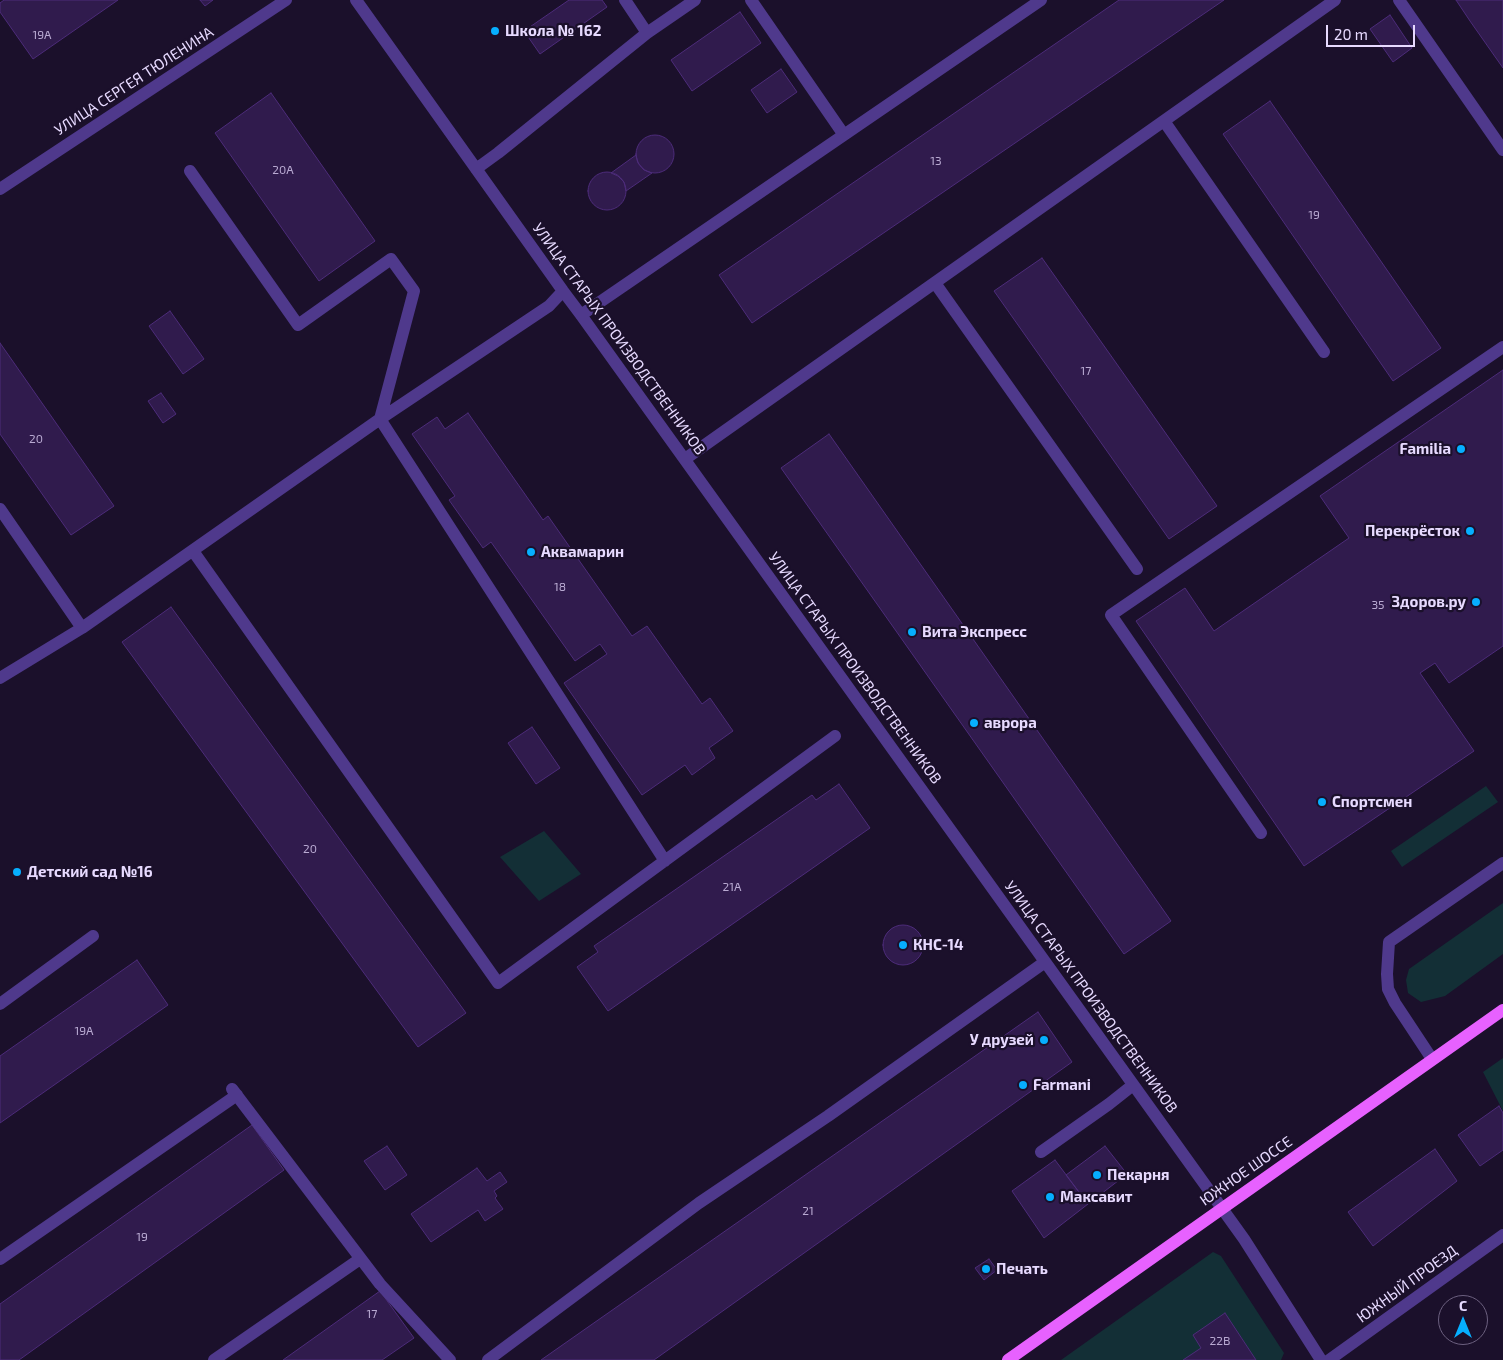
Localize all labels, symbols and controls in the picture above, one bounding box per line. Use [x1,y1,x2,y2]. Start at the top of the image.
scale bar [1328,15,1417,47]
place label: Школа № 162 [505,22,601,40]
street label: УЛИЦА СЕРГЕЯ ТЮЛЕНИНА [51,23,217,139]
marker: Школа № 162 [489,25,501,37]
text: 20 m [1334,25,1368,43]
house number: 19А [32,28,52,42]
house number: 13 [930,154,942,168]
house number: 20А [272,163,294,177]
house number: 19 [1308,208,1320,222]
street label: УЛИЦА СТАРЫХ ПРОИЗВОДСТВЕННИКОВ [529,220,709,458]
house number: 17 [1081,364,1091,378]
house number: 20 [29,432,43,446]
place label: Familia [1399,440,1451,458]
marker: Familia [1455,443,1467,455]
place label: Перекрёсток [1365,522,1460,540]
marker: Перекрёсток [1464,525,1476,537]
place label: Аквамарин [541,543,624,561]
marker: Аквамарин [525,546,537,558]
street label: УЛИЦА СТАРЫХ ПРОИЗВОДСТВЕННИКОВ [765,549,945,787]
house number: 18 [554,580,566,594]
place label: Здоров.ру [1392,593,1466,611]
marker: Здоров.ру [1470,596,1482,608]
house number: 35 [1371,598,1385,612]
place label: Вита Экспресс [922,623,1027,641]
marker: Вита Экспресс [906,626,918,638]
place label: аврора [984,714,1037,732]
marker: аврора [968,717,980,729]
place label: Спортсмен [1332,793,1412,811]
marker: Спортсмен [1316,796,1328,808]
house number: 20 [303,842,317,856]
place label: Детский сад №16 [27,863,153,881]
marker: Детский сад №16 [11,866,23,878]
street label: УЛИЦА СТАРЫХ ПРОИЗВОДСТВЕННИКОВ [1001,878,1181,1116]
house number: 21А [723,880,741,894]
place label: КНС-14 [913,936,964,954]
marker: КНС-14 [897,939,909,951]
house number: 19А [74,1024,94,1038]
place label: У друзей [970,1031,1034,1049]
marker: У друзей [1038,1034,1050,1046]
place label: Farmani [1033,1076,1091,1094]
marker: Farmani [1017,1079,1029,1091]
street label: ЮЖНОЕ ШОССЕ [1196,1133,1296,1209]
place label: Пекарня [1107,1166,1170,1184]
marker: Пекарня [1091,1169,1103,1181]
place label: Максавит [1060,1188,1132,1206]
marker: Максавит [1044,1191,1056,1203]
house number: 21 [802,1204,814,1218]
house number: 19 [136,1230,148,1244]
street label: ЮЖНЫЙ ПРОЕЗД [1353,1242,1461,1326]
place label: Печать [996,1260,1048,1278]
marker: Печать [980,1263,992,1275]
north arrow [1438,1295,1488,1345]
text: С [1459,1297,1467,1314]
house number: 17 [367,1307,377,1321]
house number: 22В [1210,1334,1230,1348]

